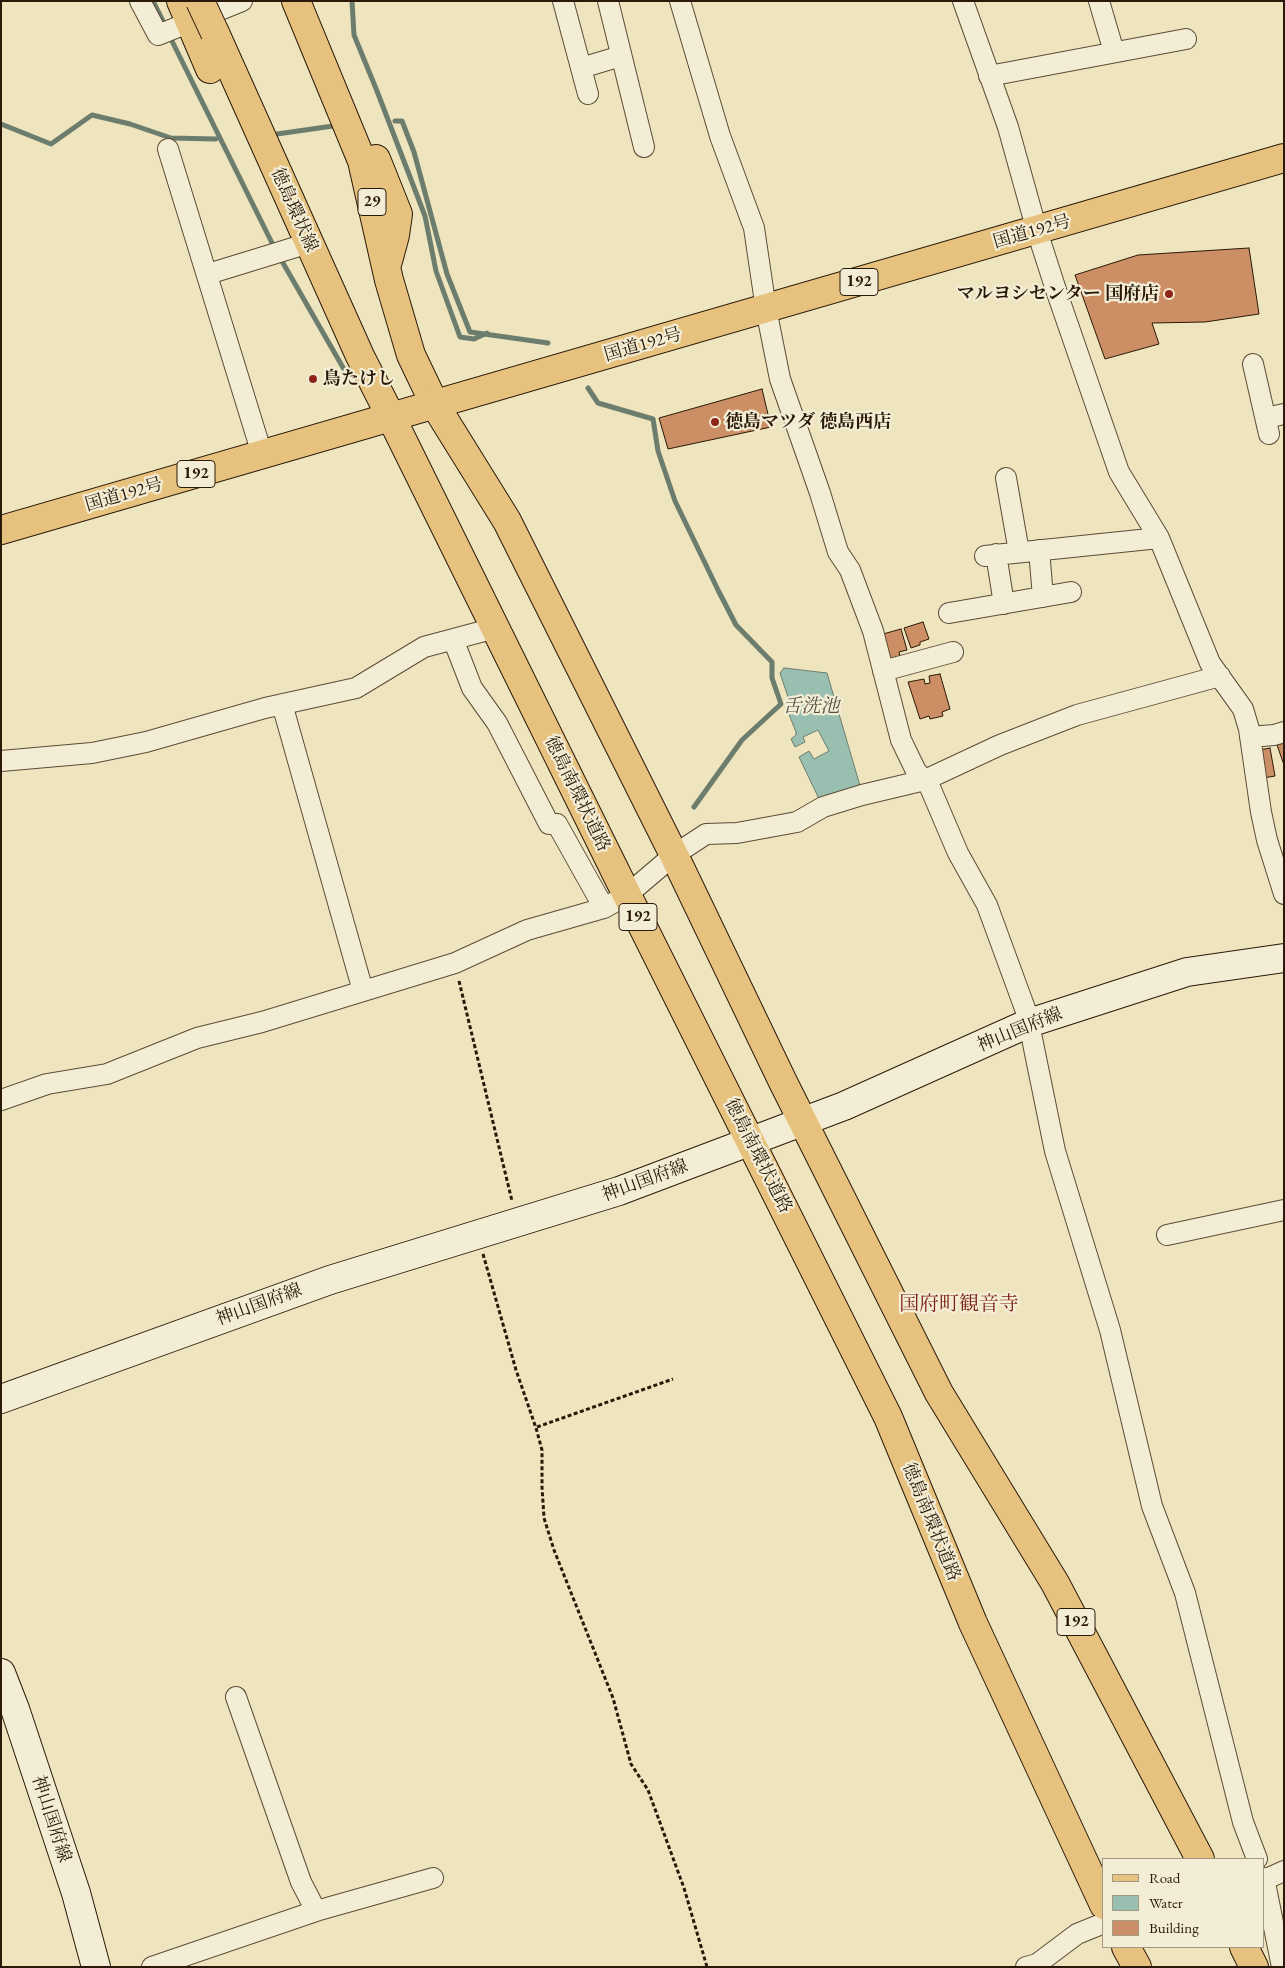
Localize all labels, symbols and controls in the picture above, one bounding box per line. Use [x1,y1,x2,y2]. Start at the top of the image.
street label: 徳島環状線 [266,164,322,256]
road number: 29 [358,188,386,216]
street label: 国道192号 [991,211,1073,253]
road number: 192 [840,268,878,296]
place label: マルヨシセンター 国府店 [957,283,1159,305]
marker: マルヨシセンター 国府店 [1163,288,1175,300]
street label: 国道192号 [602,324,684,366]
place label: 鳥たけし [323,368,395,390]
marker: 鳥たけし [307,373,319,385]
place label: 徳島マツダ 徳島西店 [725,411,891,433]
marker: 徳島マツダ 徳島西店 [709,416,721,428]
road number: 192 [177,460,215,488]
street label: 国道192号 [83,474,165,516]
water label: 舌洗池 [783,696,839,718]
street label: 徳島南環状道路 [540,733,614,855]
road number: 192 [619,904,657,930]
street label: 神山国府線 [974,1003,1066,1057]
street label: 徳島南環状道路 [720,1095,796,1217]
street label: 神山国府線 [599,1155,691,1207]
street label: 神山国府線 [213,1279,305,1331]
district label: 国府町観音寺 [899,1293,1019,1317]
street label: 徳島南環状道路 [897,1460,965,1584]
road number: 192 [1057,1608,1095,1635]
street label: 神山国府線 [27,1773,75,1865]
legend [1102,1858,1265,1948]
text: Road [1149,1868,1180,1887]
text: Water [1149,1893,1183,1912]
text: Building [1149,1918,1199,1937]

